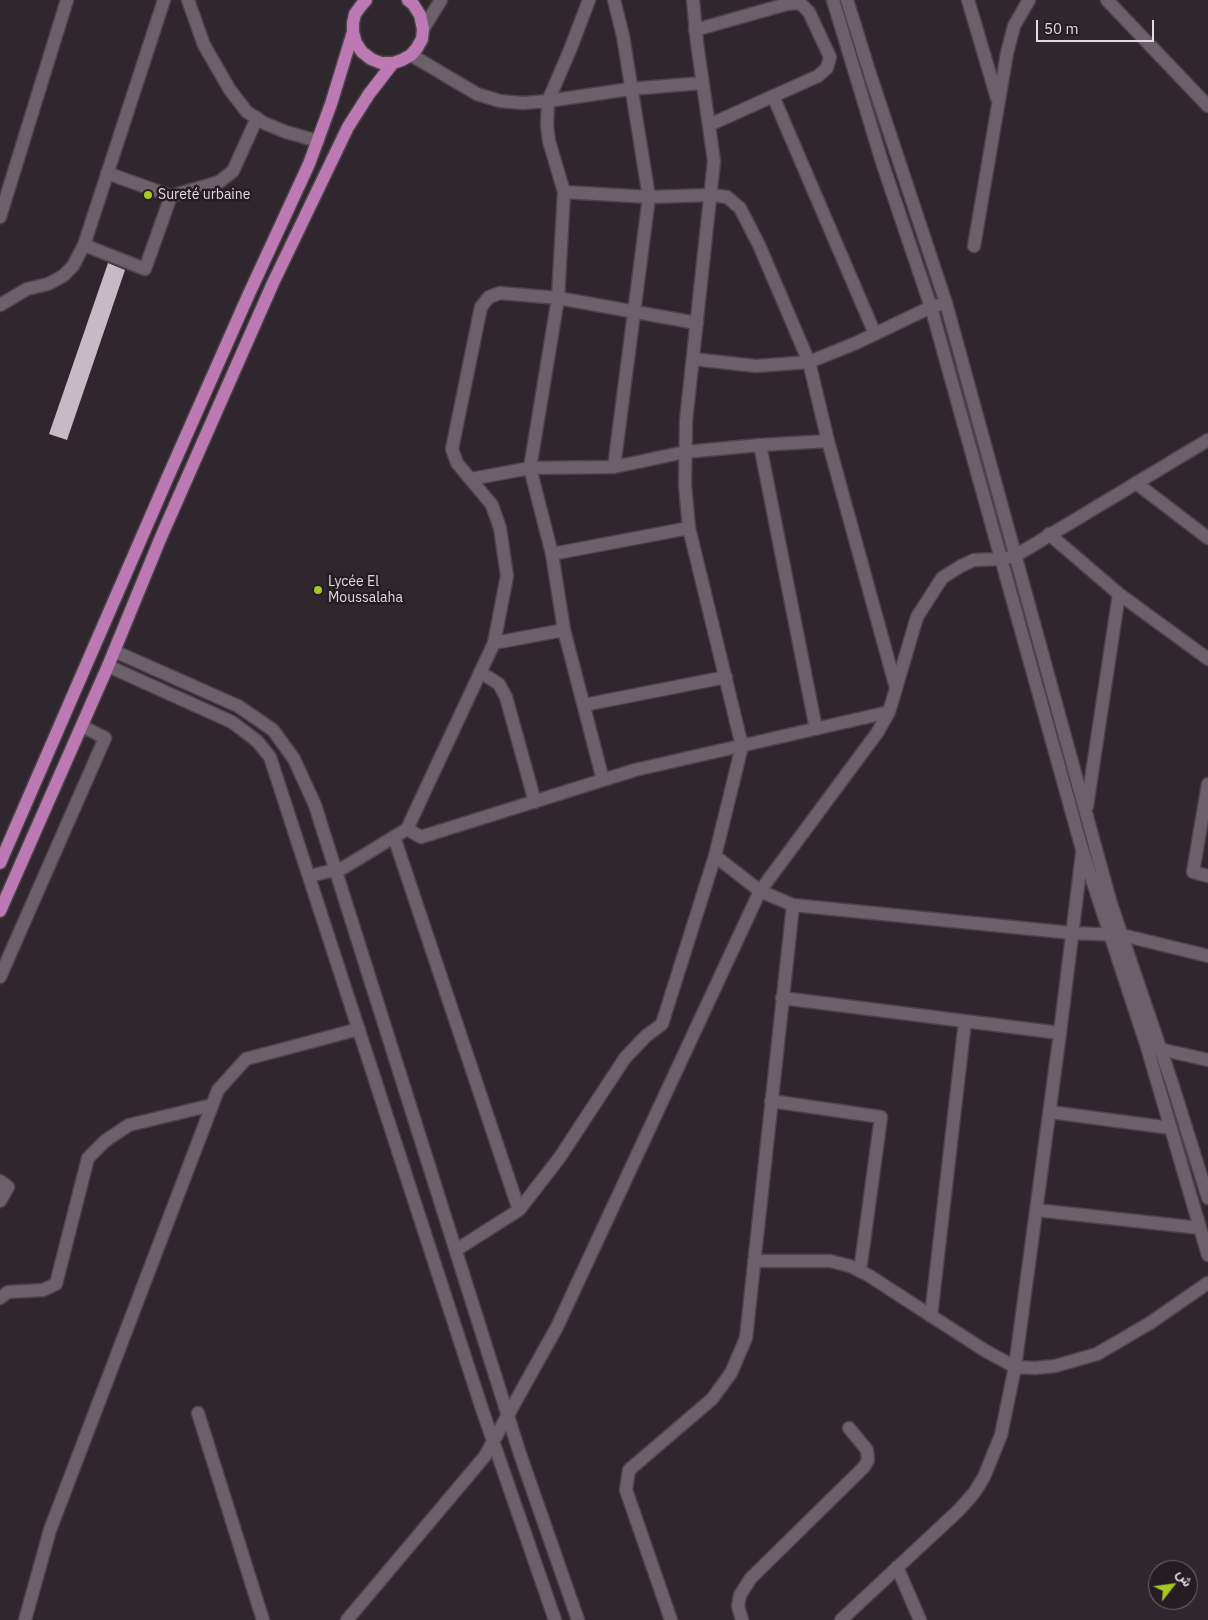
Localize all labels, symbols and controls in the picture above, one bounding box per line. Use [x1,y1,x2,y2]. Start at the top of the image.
scale bar [1038,10,1156,42]
text: 50 m [1044,19,1079,38]
place label: Sureté urbaine [158,187,251,203]
marker: Sureté urbaine [142,189,154,201]
place label: Lycée El Moussalaha [328,574,403,606]
marker: Lycée El Moussalaha [312,584,324,596]
north arrow [1148,1560,1198,1610]
text: ش [1173,1566,1197,1590]

